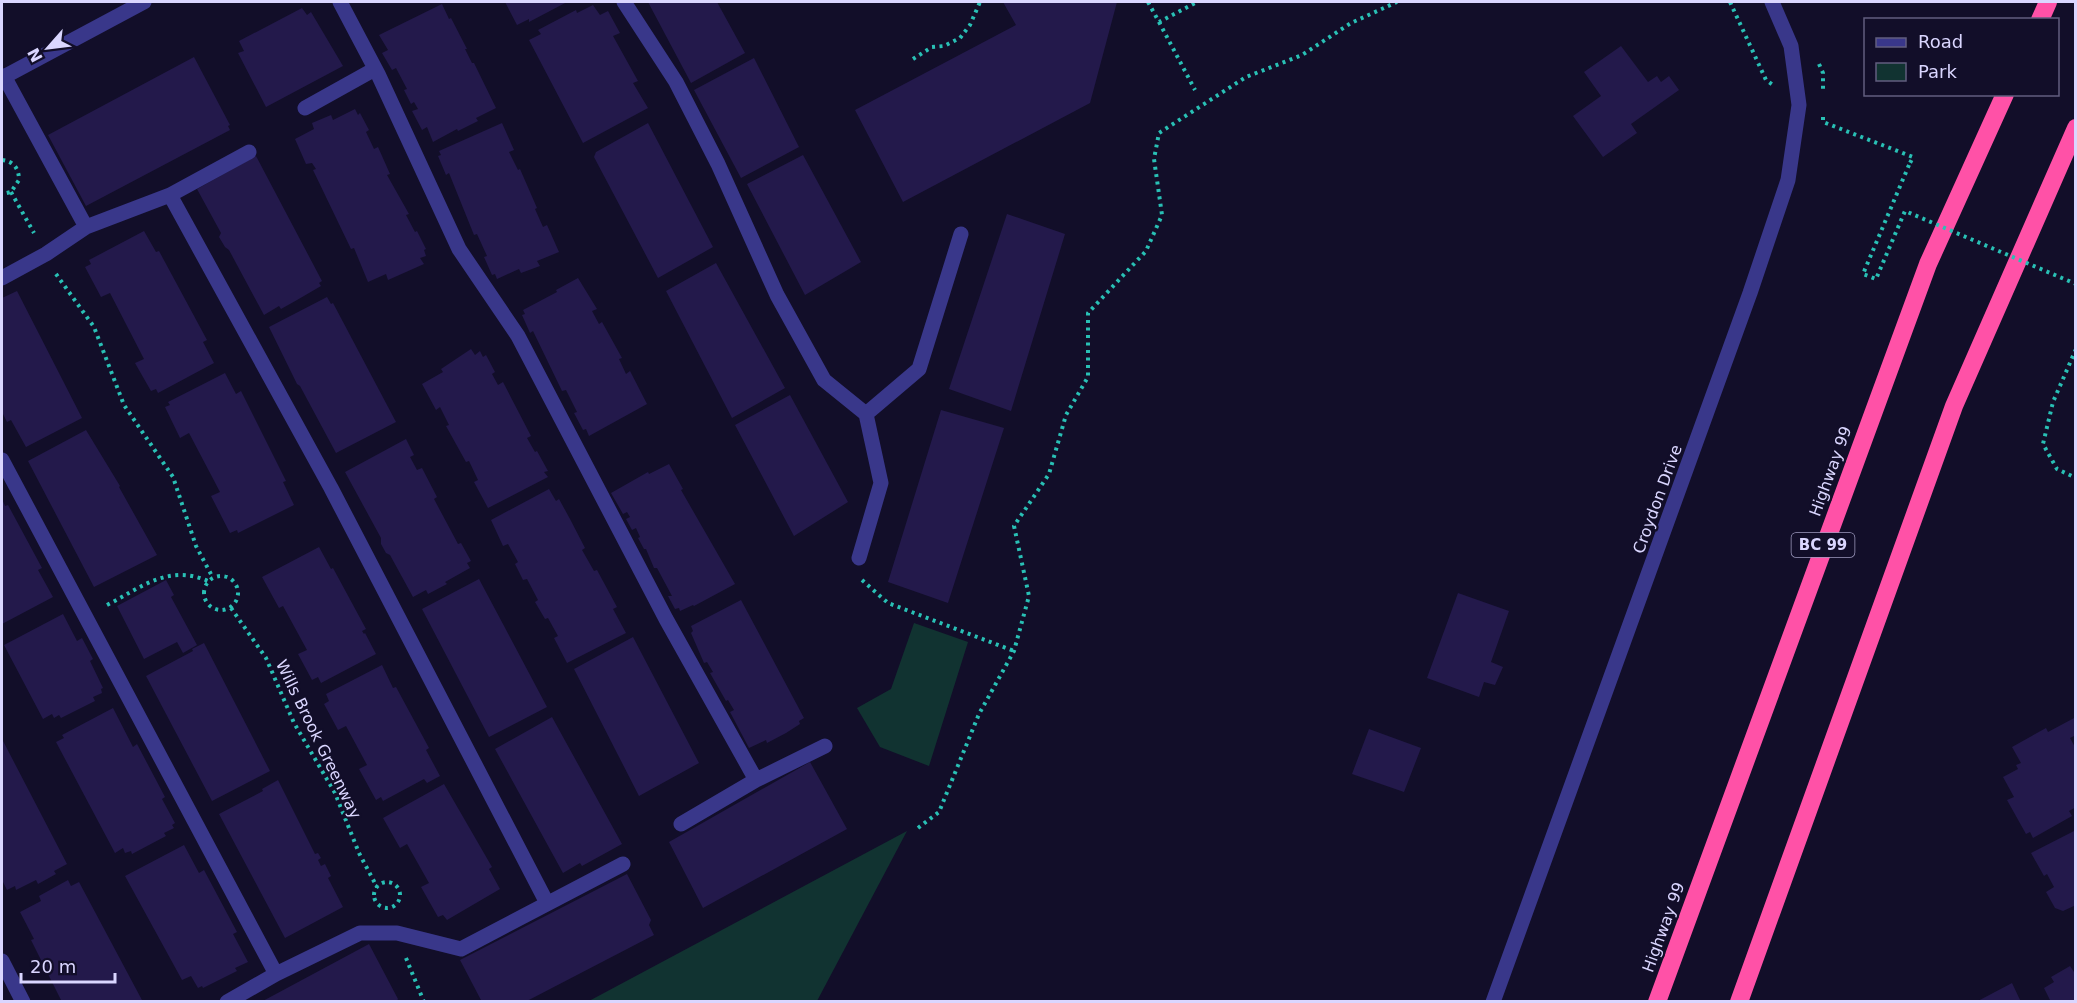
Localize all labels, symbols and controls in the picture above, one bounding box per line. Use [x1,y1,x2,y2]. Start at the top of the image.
north arrow [18,18,78,78]
legend [1864,18,2059,96]
text: Road [1918,31,1963,52]
text: N [24,44,47,65]
text: Park [1918,61,1957,82]
street label: Highway 99 [1805,423,1856,519]
street label: Croydon Drive [1629,442,1686,556]
road number: BC 99 [1792,533,1854,557]
street label: Wills Brook Greenway [272,657,365,822]
street label: Highway 99 [1638,879,1689,975]
scale bar [21,946,116,984]
text: 20 m [30,956,76,977]

